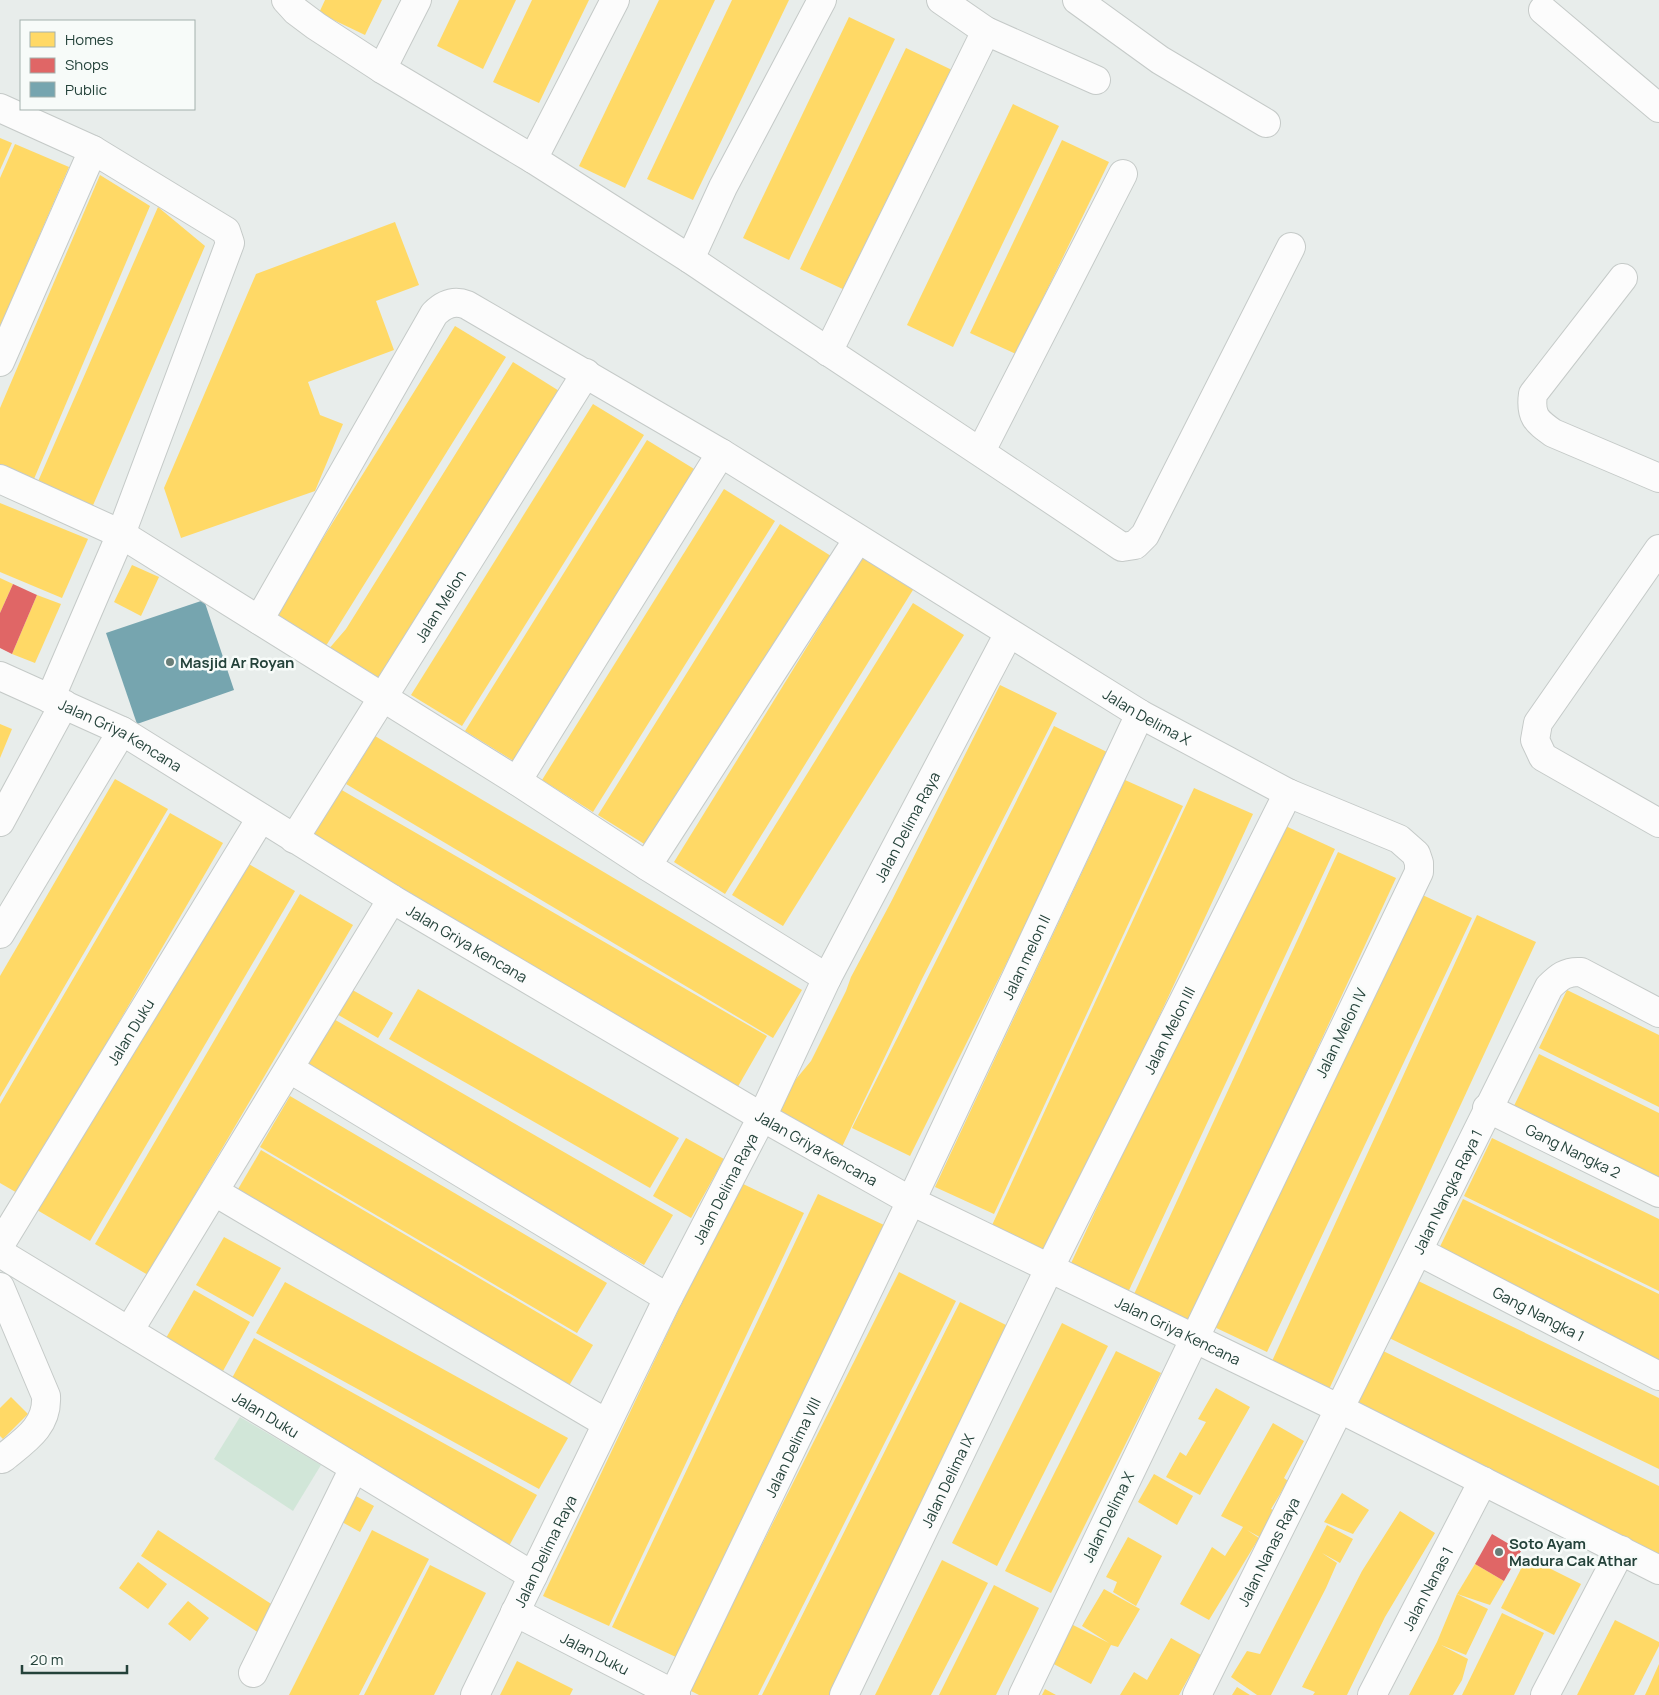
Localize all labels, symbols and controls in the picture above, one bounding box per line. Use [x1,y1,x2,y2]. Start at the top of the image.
legend [20,20,195,110]
text: Homes [65,29,114,50]
text: Shops [65,54,109,75]
text: Public [65,79,107,100]
street label: Jalan Melon [409,566,471,646]
place label: Masjid Ar Royan [180,652,294,673]
marker: Masjid Ar Royan [164,656,176,668]
street label: Jalan Delima X [1099,683,1195,750]
street label: Jalan Griya Kencana [55,693,186,776]
street label: Jalan Delima Raya [869,768,945,886]
street label: Jalan Griya Kencana [403,899,532,987]
street label: Jalan melon II [997,911,1055,1003]
street label: Jalan Melon III [1138,983,1200,1077]
street label: Jalan Melon IV [1310,985,1372,1081]
street label: Jalan Duku [102,994,159,1069]
street label: Jalan Griya Kencana [752,1105,882,1191]
street label: Gang Nangka 2 [1522,1118,1624,1183]
street label: Jalan Nangka Raya 1 [1407,1126,1487,1258]
street label: Jalan Delima Raya [687,1129,762,1247]
street label: Gang Nangka 1 [1489,1281,1588,1346]
street label: Jalan Griya Kencana [1112,1291,1244,1370]
street label: Jalan Duku [229,1386,303,1442]
street label: Jalan Delima VIII [759,1394,825,1501]
street label: Jalan Delima IX [916,1430,979,1531]
street label: Jalan Delima X [1077,1468,1139,1566]
street label: Jalan Delima Raya [509,1491,581,1611]
street label: Jalan Nanas Raya [1232,1494,1304,1610]
place label: Soto Ayam Madura Cak Athar [1509,1533,1638,1571]
street label: Jalan Nanas 1 [1397,1543,1458,1634]
marker: Soto Ayam Madura Cak Athar [1493,1546,1505,1558]
street label: Jalan Duku [557,1627,633,1680]
scale bar [22,1642,128,1674]
text: 20 m [30,1649,63,1670]

